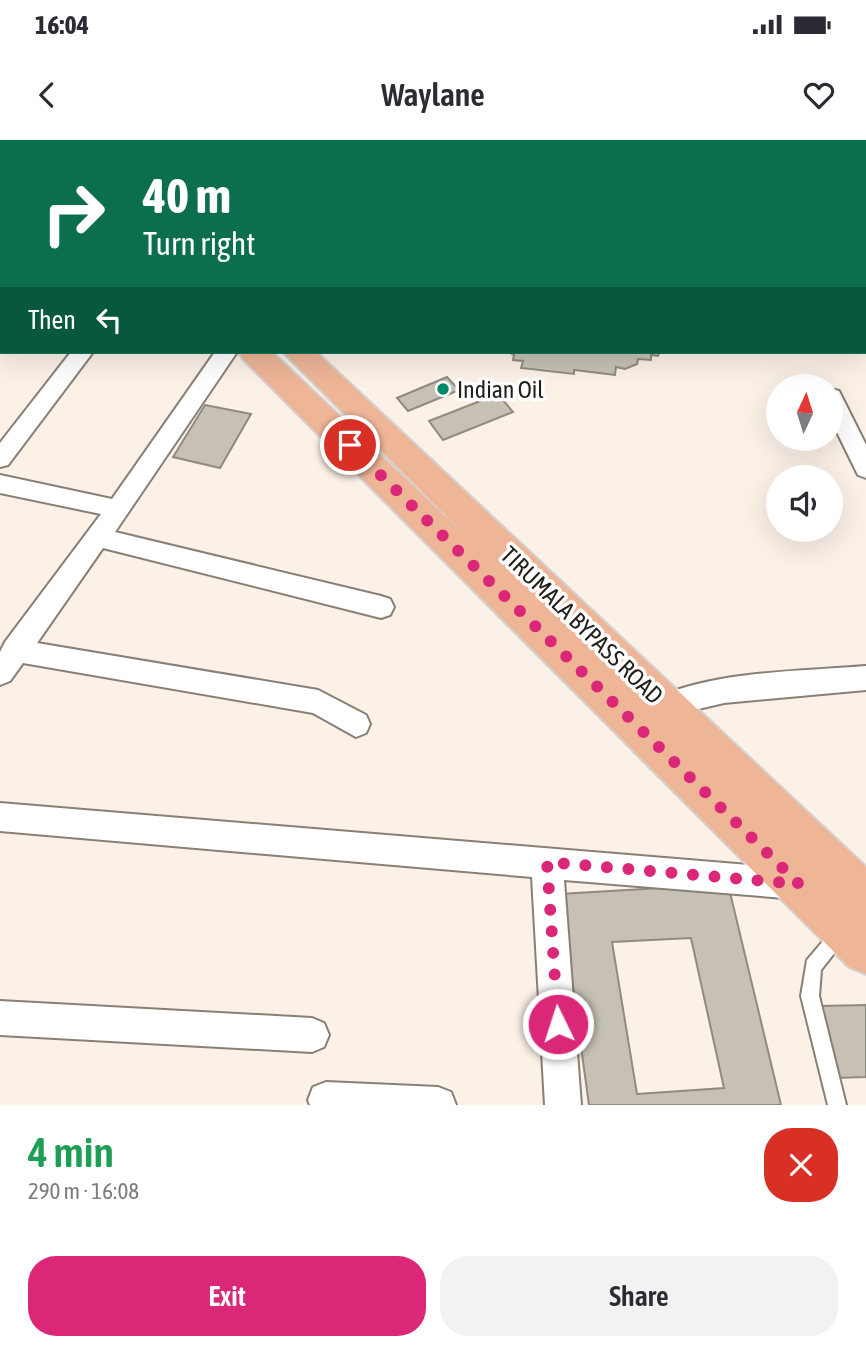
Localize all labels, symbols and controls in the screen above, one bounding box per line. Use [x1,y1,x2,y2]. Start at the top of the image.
text: 16:04 [35,10,89,40]
icon: back [28,76,66,114]
text: Waylane [381,76,485,113]
icon: heart [800,76,838,114]
text: 40 m [143,167,231,223]
icon: right [28,168,119,259]
text: Turn right [143,225,256,262]
icon: left [90,301,128,339]
text: Then [28,305,76,335]
north arrow [766,374,844,452]
map controls [766,374,843,542]
place label: Indian Oil [457,376,544,403]
marker: Indian Oil [435,381,451,397]
pin [320,415,380,475]
icon: arrive [331,426,369,464]
button: sound [766,465,843,542]
street label: TIRUMALA BYPASS ROAD [496,541,668,709]
position arrow [521,987,595,1061]
text: 4 min [28,1128,114,1176]
button: close [764,1128,838,1202]
text: 290 m · 16:08 [28,1178,139,1204]
button: Exit [28,1256,426,1336]
button: Share [440,1256,838,1336]

